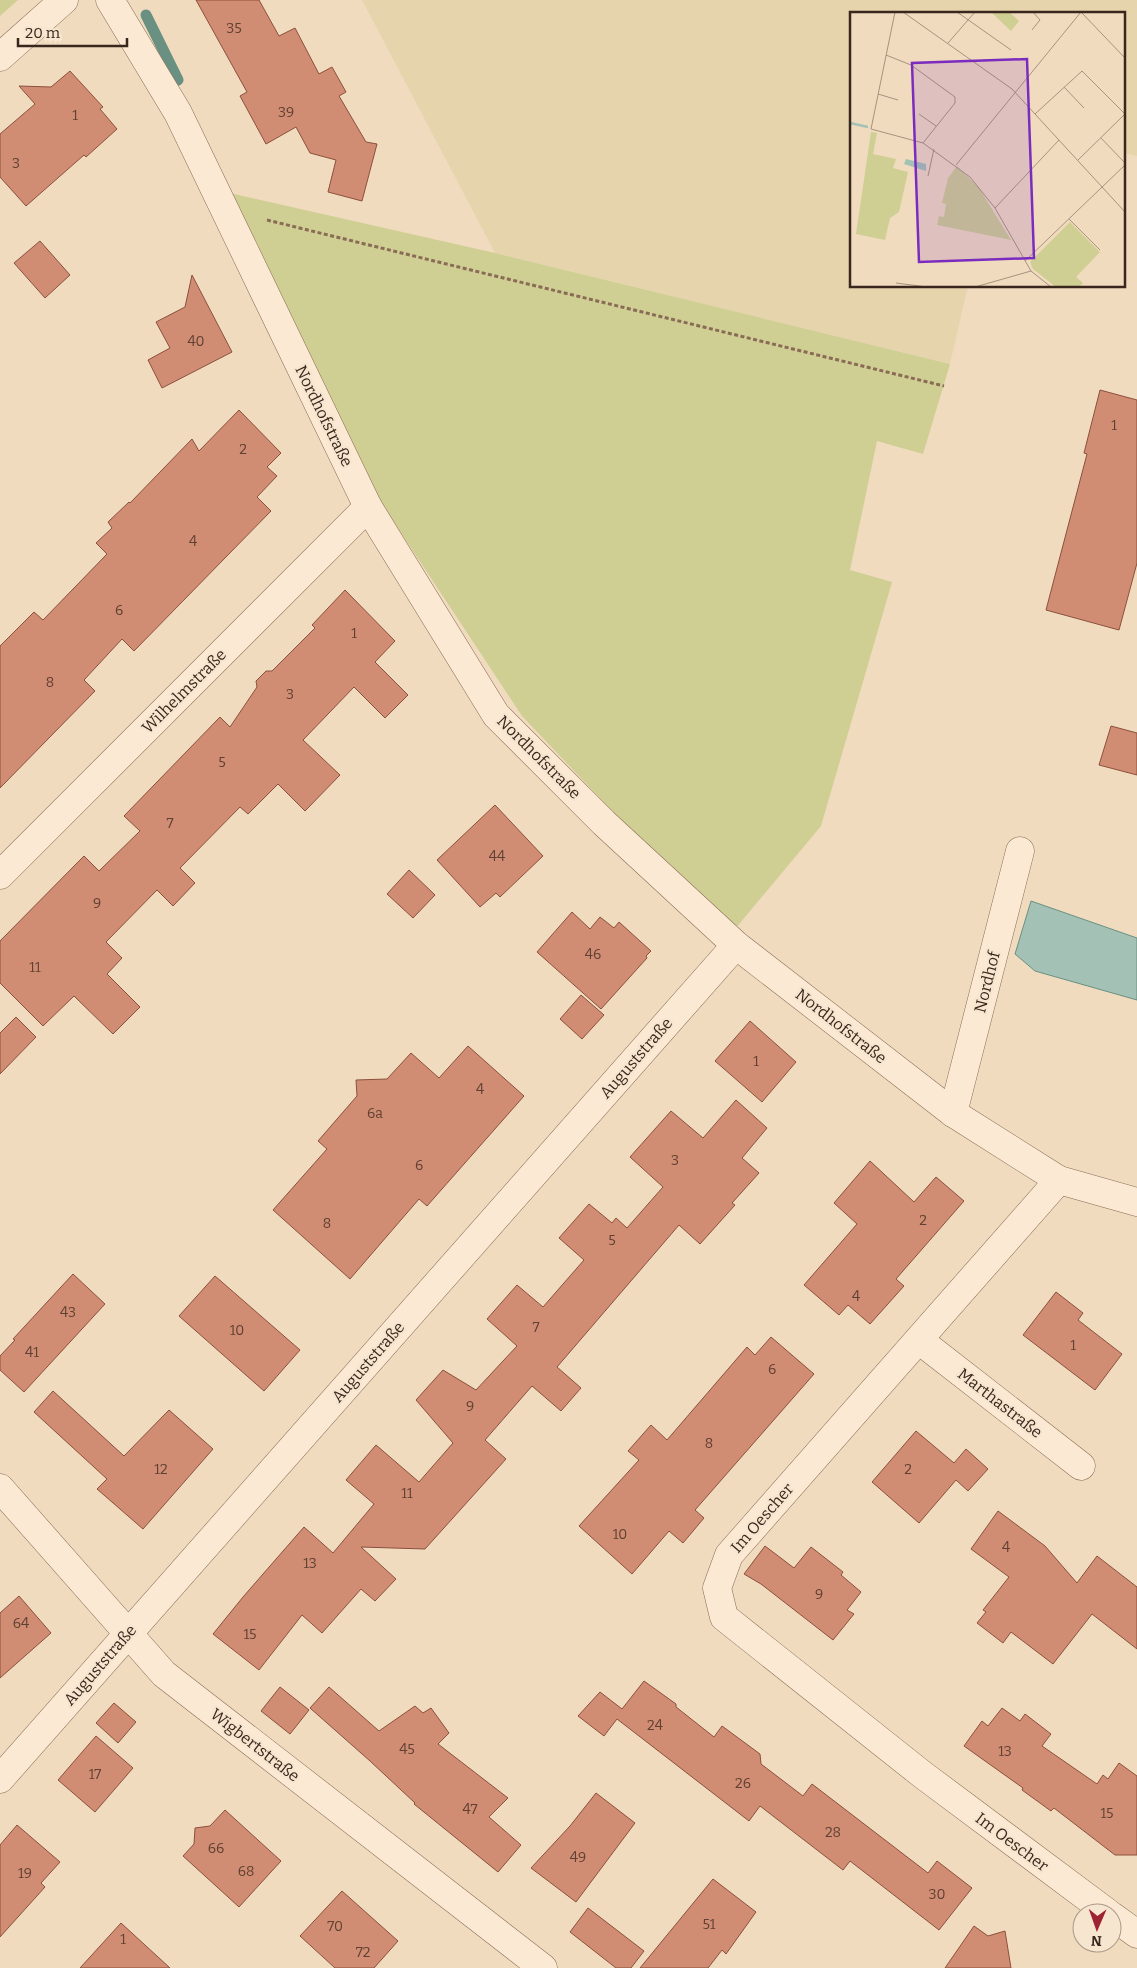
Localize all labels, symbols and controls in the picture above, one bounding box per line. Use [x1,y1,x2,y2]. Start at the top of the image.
inset map [850,12,1124,288]
scale bar [18,15,126,47]
house number: 35 [226,20,242,37]
text: 20 m [25,24,61,42]
house number: 39 [278,104,294,121]
house number: 1 [72,107,78,124]
house number: 3 [12,155,20,172]
house number: 40 [187,333,205,350]
street label: Nordhofstraße [291,362,357,470]
house number: 1 [1111,417,1117,434]
house number: 2 [239,441,247,458]
house number: 4 [189,533,197,550]
house number: 6 [115,602,123,619]
house number: 1 [351,625,357,642]
street label: Wilhelmstraße [138,645,230,737]
house number: 8 [46,674,54,691]
house number: 3 [286,686,294,703]
street label: Nordhofstraße [493,711,585,803]
house number: 5 [218,754,226,771]
house number: 7 [166,815,174,832]
house number: 44 [489,848,505,865]
house number: 9 [93,895,101,912]
house number: 46 [585,946,601,963]
street label: Nordhof [970,948,1004,1015]
house number: 11 [29,959,41,976]
street label: Nordhofstraße [792,985,890,1067]
street label: Auguststraße [596,1014,676,1102]
house number: 1 [753,1053,759,1070]
house number: 4 [476,1081,484,1098]
house number: 6a [367,1105,383,1122]
house number: 3 [671,1152,679,1169]
house number: 6 [415,1157,423,1174]
house number: 2 [919,1212,927,1229]
house number: 8 [323,1215,331,1232]
house number: 5 [608,1232,616,1249]
house number: 4 [852,1288,860,1305]
house number: 43 [60,1304,76,1321]
street label: Auguststraße [328,1318,408,1406]
house number: 7 [532,1319,540,1336]
house number: 10 [230,1322,244,1339]
house number: 1 [1070,1337,1076,1354]
house number: 41 [25,1344,39,1361]
house number: 6 [768,1361,776,1378]
street label: Marthastraße [954,1364,1046,1442]
house number: 9 [466,1398,474,1415]
house number: 8 [705,1435,713,1452]
house number: 12 [154,1461,168,1478]
house number: 2 [904,1461,912,1478]
street label: Im Oescher [727,1479,797,1557]
house number: 11 [401,1485,413,1502]
house number: 10 [613,1526,627,1543]
house number: 4 [1002,1539,1010,1556]
house number: 13 [303,1555,317,1572]
house number: 9 [815,1586,823,1603]
house number: 64 [13,1615,29,1632]
street label: Auguststraße [60,1621,140,1709]
house number: 15 [243,1626,257,1643]
street label: Wigbertstraße [207,1704,303,1786]
house number: 24 [647,1717,663,1734]
house number: 45 [399,1741,415,1758]
house number: 13 [998,1743,1012,1760]
house number: 17 [89,1766,101,1783]
house number: 26 [735,1775,751,1792]
house number: 47 [462,1801,478,1818]
house number: 15 [1100,1805,1114,1822]
street label: Im Oescher [972,1809,1052,1875]
house number: 28 [825,1824,841,1841]
house number: 66 [208,1840,224,1857]
house number: 49 [570,1849,586,1866]
house number: 68 [238,1863,254,1880]
house number: 19 [18,1865,32,1882]
house number: 30 [929,1886,945,1903]
north arrow [1072,1903,1122,1953]
house number: 51 [703,1916,716,1933]
house number: 70 [327,1918,343,1935]
house number: 1 [120,1931,126,1948]
text: N [1091,1932,1102,1949]
house number: 72 [356,1944,370,1961]

